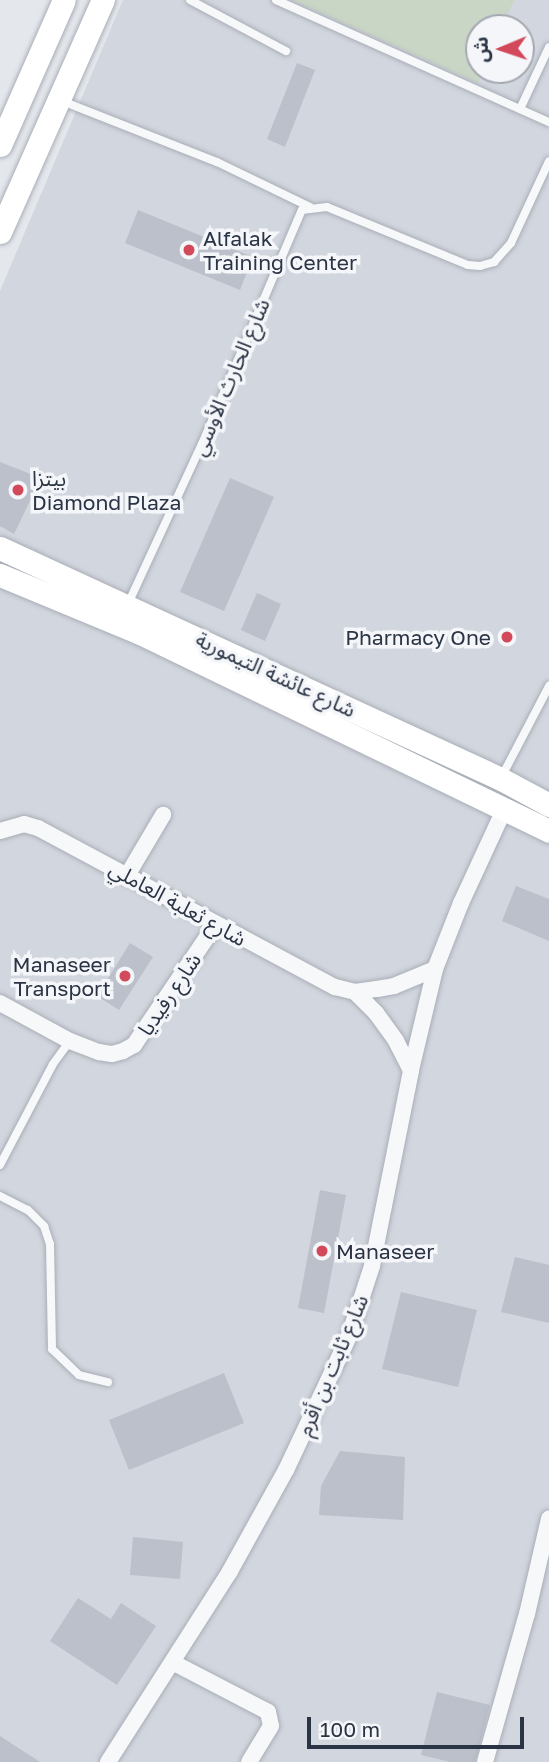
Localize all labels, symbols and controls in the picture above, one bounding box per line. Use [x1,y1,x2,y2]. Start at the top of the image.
north arrow [465,14,535,84]
text: ش [469,36,492,63]
place label: Alfalak Training Center [203,225,357,275]
marker: Alfalak Training Center [181,242,197,258]
street label: شارع الحارث الأوسي [185,295,275,459]
place label: بيتزا Diamond Plaza [32,465,181,515]
marker: بيتزا Diamond Plaza [10,482,26,498]
place label: Pharmacy One [345,624,491,650]
street label: شارع عائشة التيمورية [192,626,360,722]
marker: Pharmacy One [497,627,517,647]
street label: شارع ثعلبة العاملي [105,855,251,951]
street label: شارع رفيديا [132,948,206,1040]
place label: Manaseer Transport [13,951,111,1001]
marker: Manaseer Transport [117,968,133,984]
place label: Manaseer [336,1238,434,1264]
marker: Manaseer [314,1243,330,1259]
street label: شارع ثابت بن أقرم [291,1291,373,1439]
scale bar [311,1702,528,1746]
text: 100 m [320,1716,380,1742]

